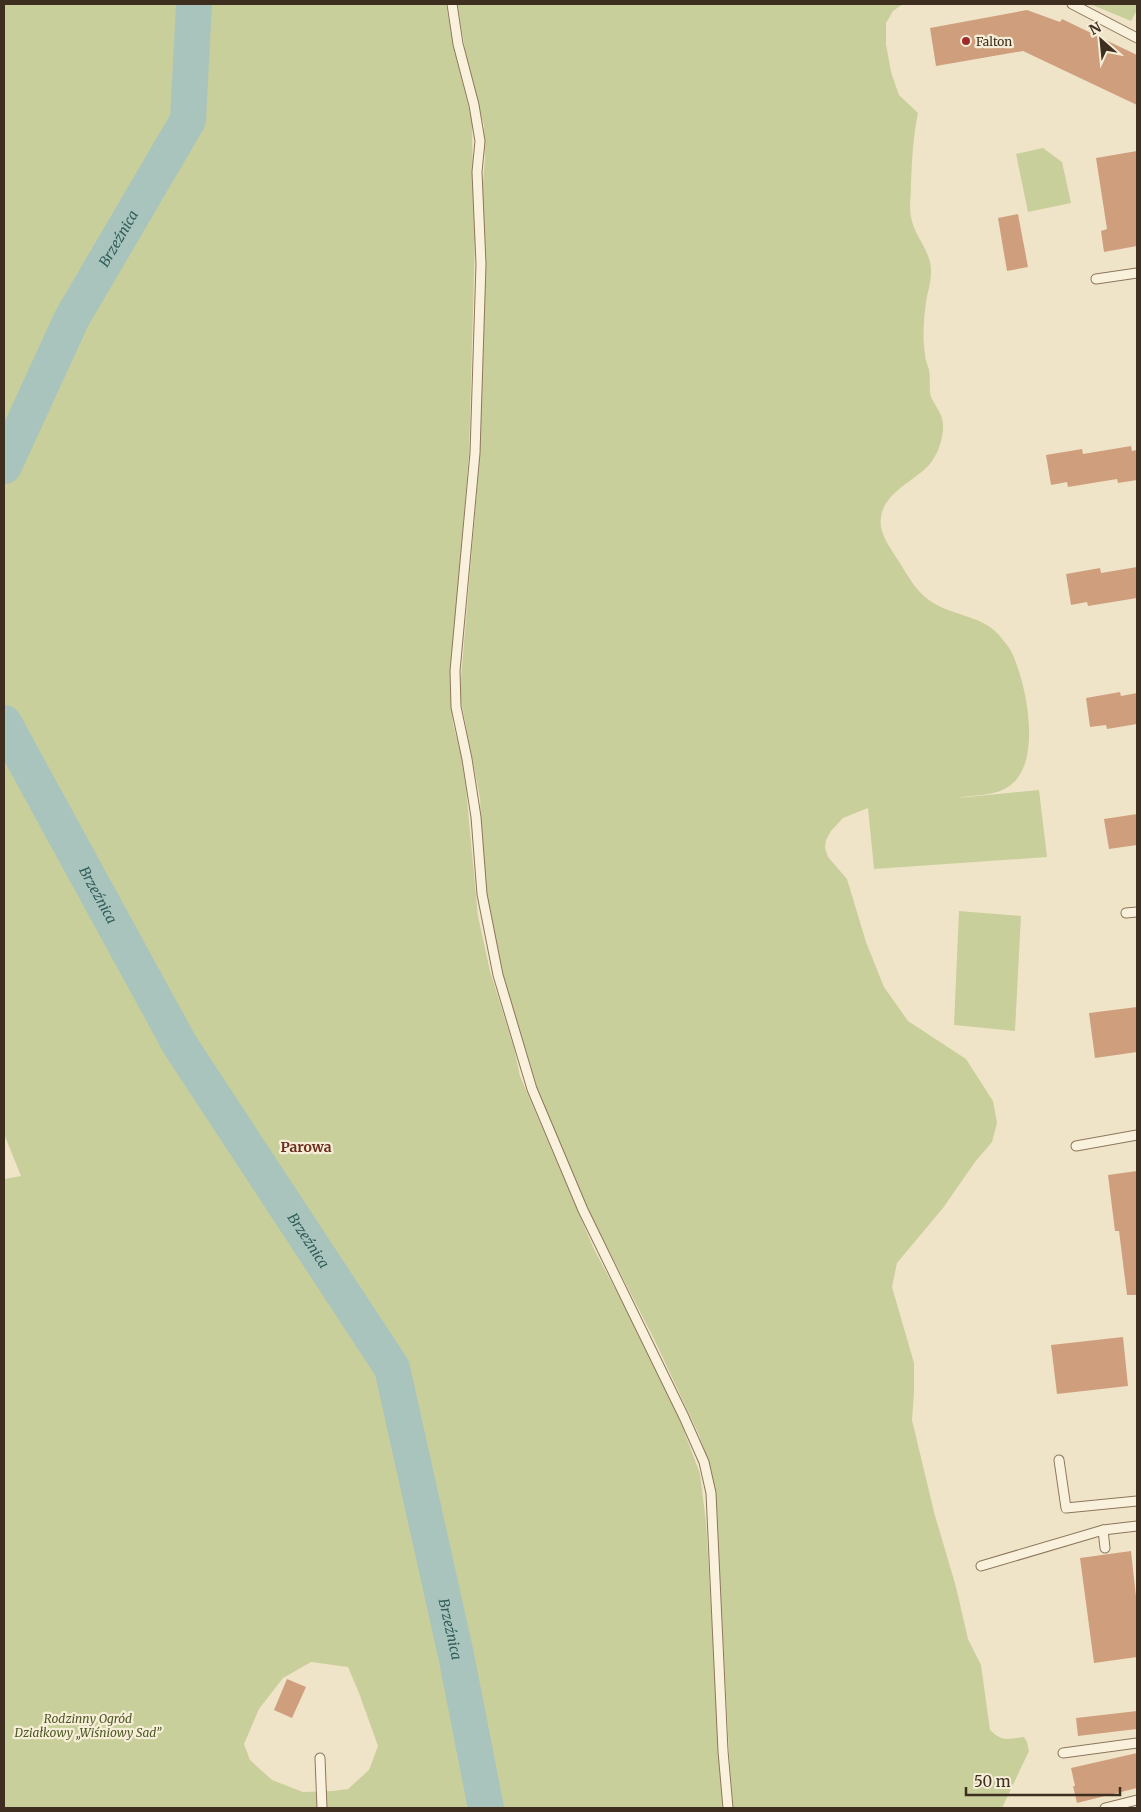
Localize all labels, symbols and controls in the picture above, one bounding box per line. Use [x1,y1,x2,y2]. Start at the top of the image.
north arrow [1076,15,1126,65]
text: N [1086,18,1104,39]
place label: Falton [976,34,1012,49]
marker: Falton [960,35,972,47]
water label: Brzeźnica [95,207,142,270]
water label: Brzeźnica [75,863,121,927]
district label: Parowa [280,1138,332,1156]
water label: Brzeźnica [284,1210,333,1272]
water label: Brzeźnica [435,1597,466,1662]
park label: Rodzinny Ogród Działkowy „Wiśniowy Sad” [14,1711,162,1741]
scale bar [966,1764,1120,1796]
text: 50 m [974,1772,1011,1791]

